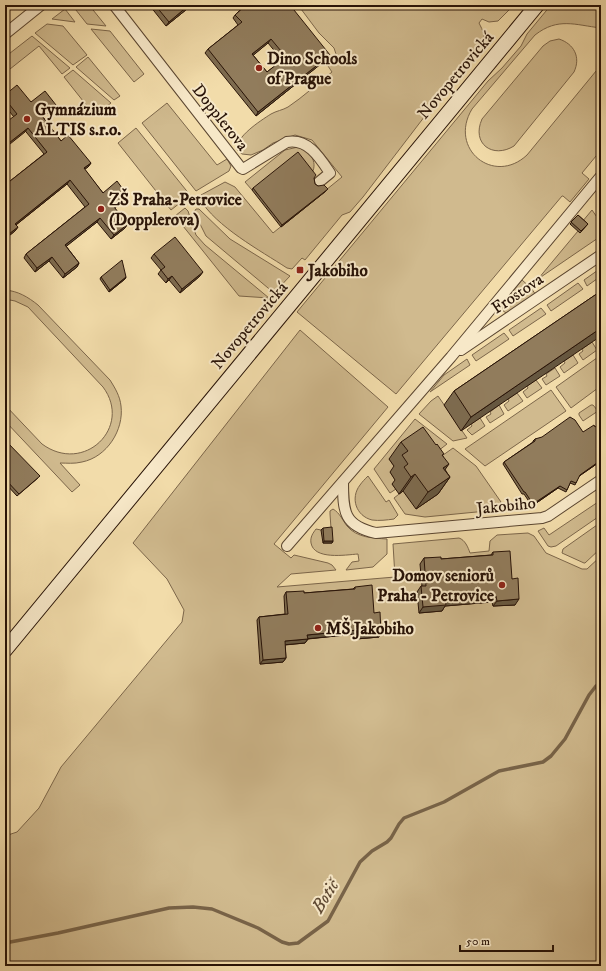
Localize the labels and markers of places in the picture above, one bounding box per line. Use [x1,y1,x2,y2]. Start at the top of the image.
place label: Dino Schools of Prague [267,48,357,90]
marker: Dino Schools of Prague [254,63,264,73]
place label: Gymnázium ALTIS s.r.o. [34,99,121,141]
marker: Gymnázium ALTIS s.r.o. [22,114,32,124]
place label: ZŠ Praha-Petrovice (Dopplerova) [109,188,242,231]
marker: ZŠ Praha-Petrovice (Dopplerova) [96,204,106,214]
place label: Jakobiho [306,260,368,282]
marker: Jakobiho [295,265,305,275]
place label: Domov seniorů Praha - Petrovice [377,565,494,607]
marker: Domov seniorů Praha - Petrovice [497,580,507,590]
place label: MŠ Jakobiho [326,617,414,640]
marker: MŠ Jakobiho [313,623,323,633]

